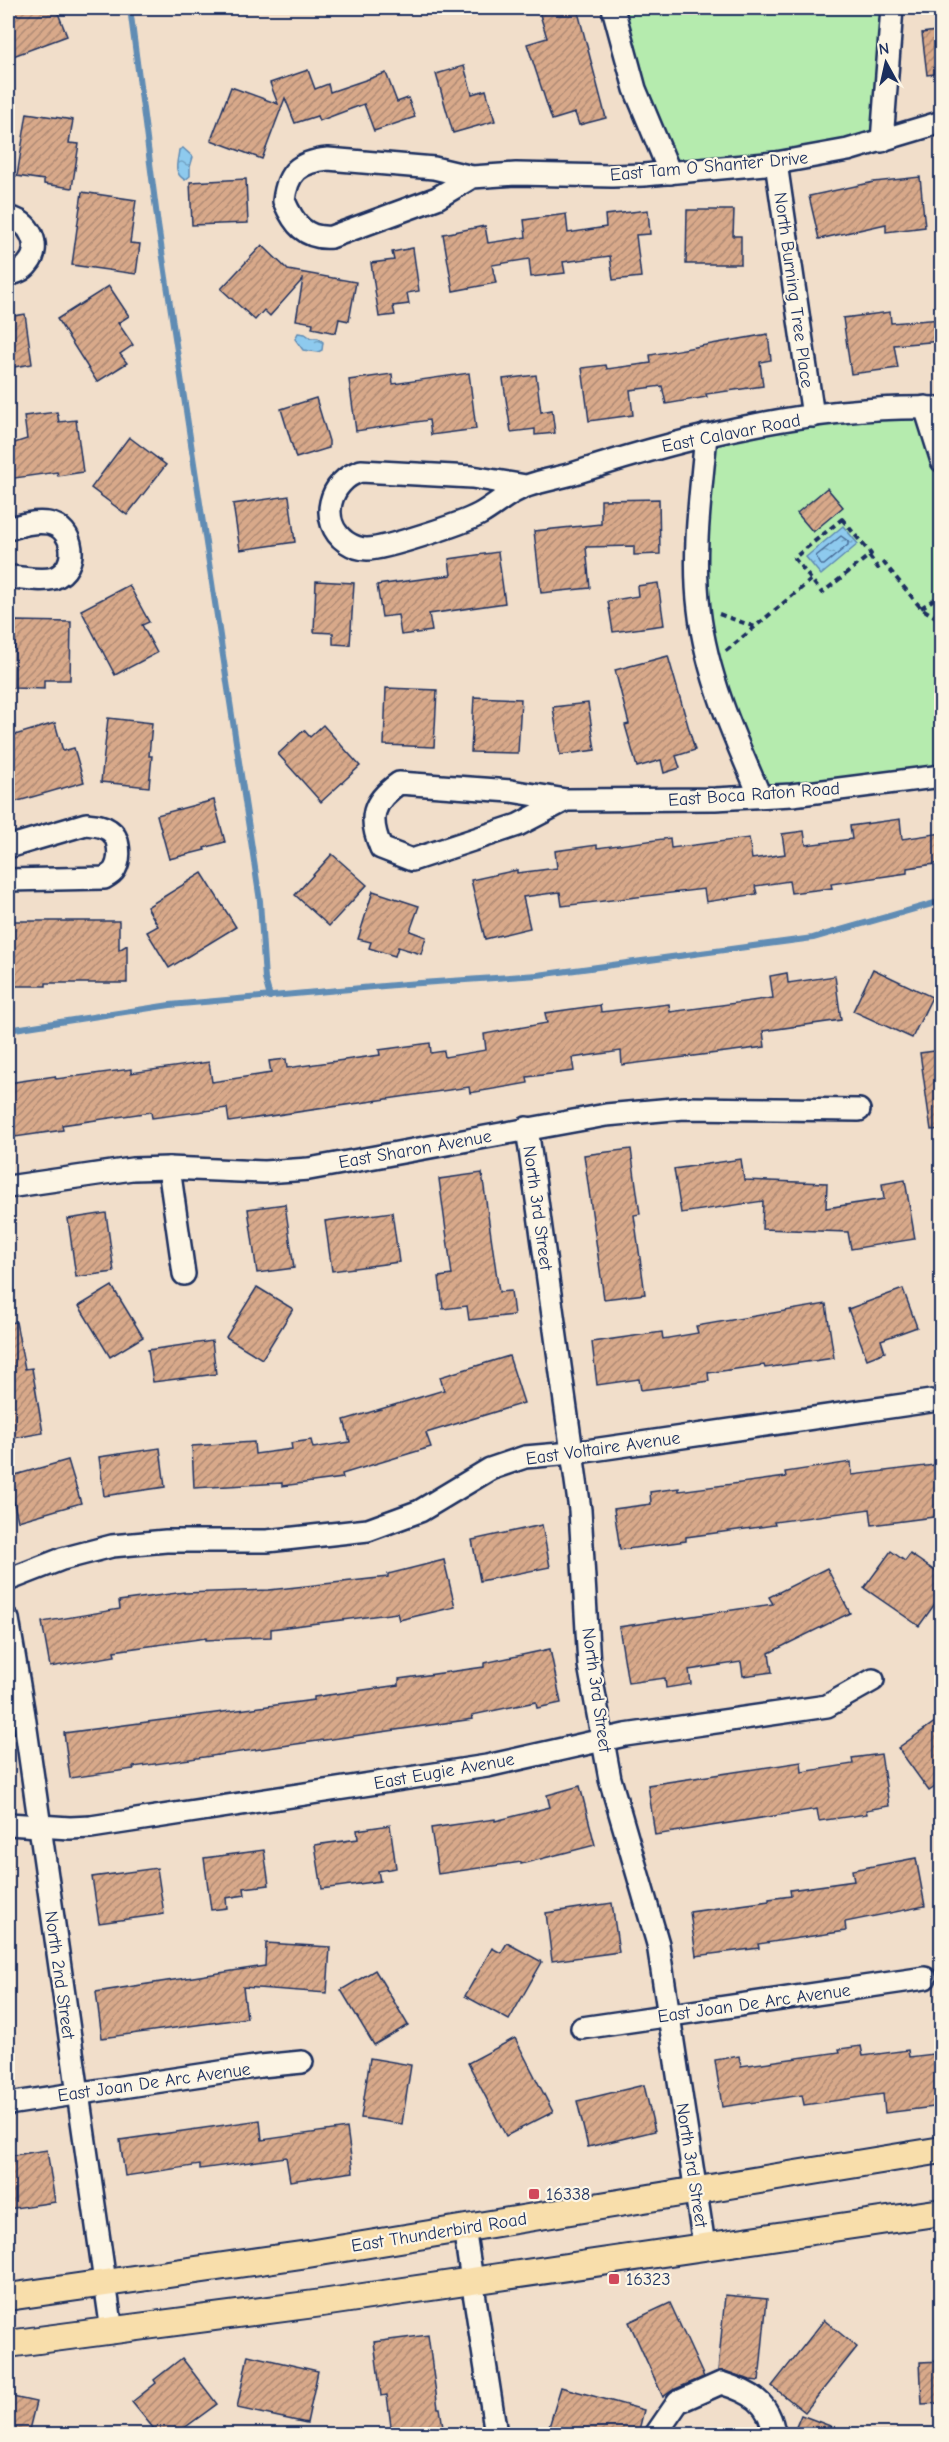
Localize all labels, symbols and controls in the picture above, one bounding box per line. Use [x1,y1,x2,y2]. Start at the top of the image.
north arrow [856,33,916,93]
text: N [878,39,890,59]
street label: East Tam O Shanter Drive [609,147,809,186]
street label: North Burning Tree Place [769,191,818,389]
street label: East Calavar Road [660,410,802,457]
street label: East Boca Raton Road [667,778,841,811]
street label: East Sharon Avenue [337,1126,493,1173]
street label: North 3rd Street [518,1144,557,1273]
street label: East Voltaire Avenue [525,1427,682,1470]
street label: North 3rd Street [577,1626,616,1755]
street label: East Eugie Avenue [372,1749,516,1794]
street label: North 2nd Street [40,1910,79,2041]
street label: East Joan De Arc Avenue [656,1980,852,2027]
street label: East Joan De Arc Avenue [56,2059,252,2106]
street label: North 3rd Street [671,2101,712,2230]
place label: 16338 [546,2184,590,2205]
marker: 16338 [527,2187,541,2201]
street label: East Thunderbird Road [350,2208,528,2257]
place label: 16323 [626,2269,671,2290]
marker: 16323 [607,2272,621,2286]

